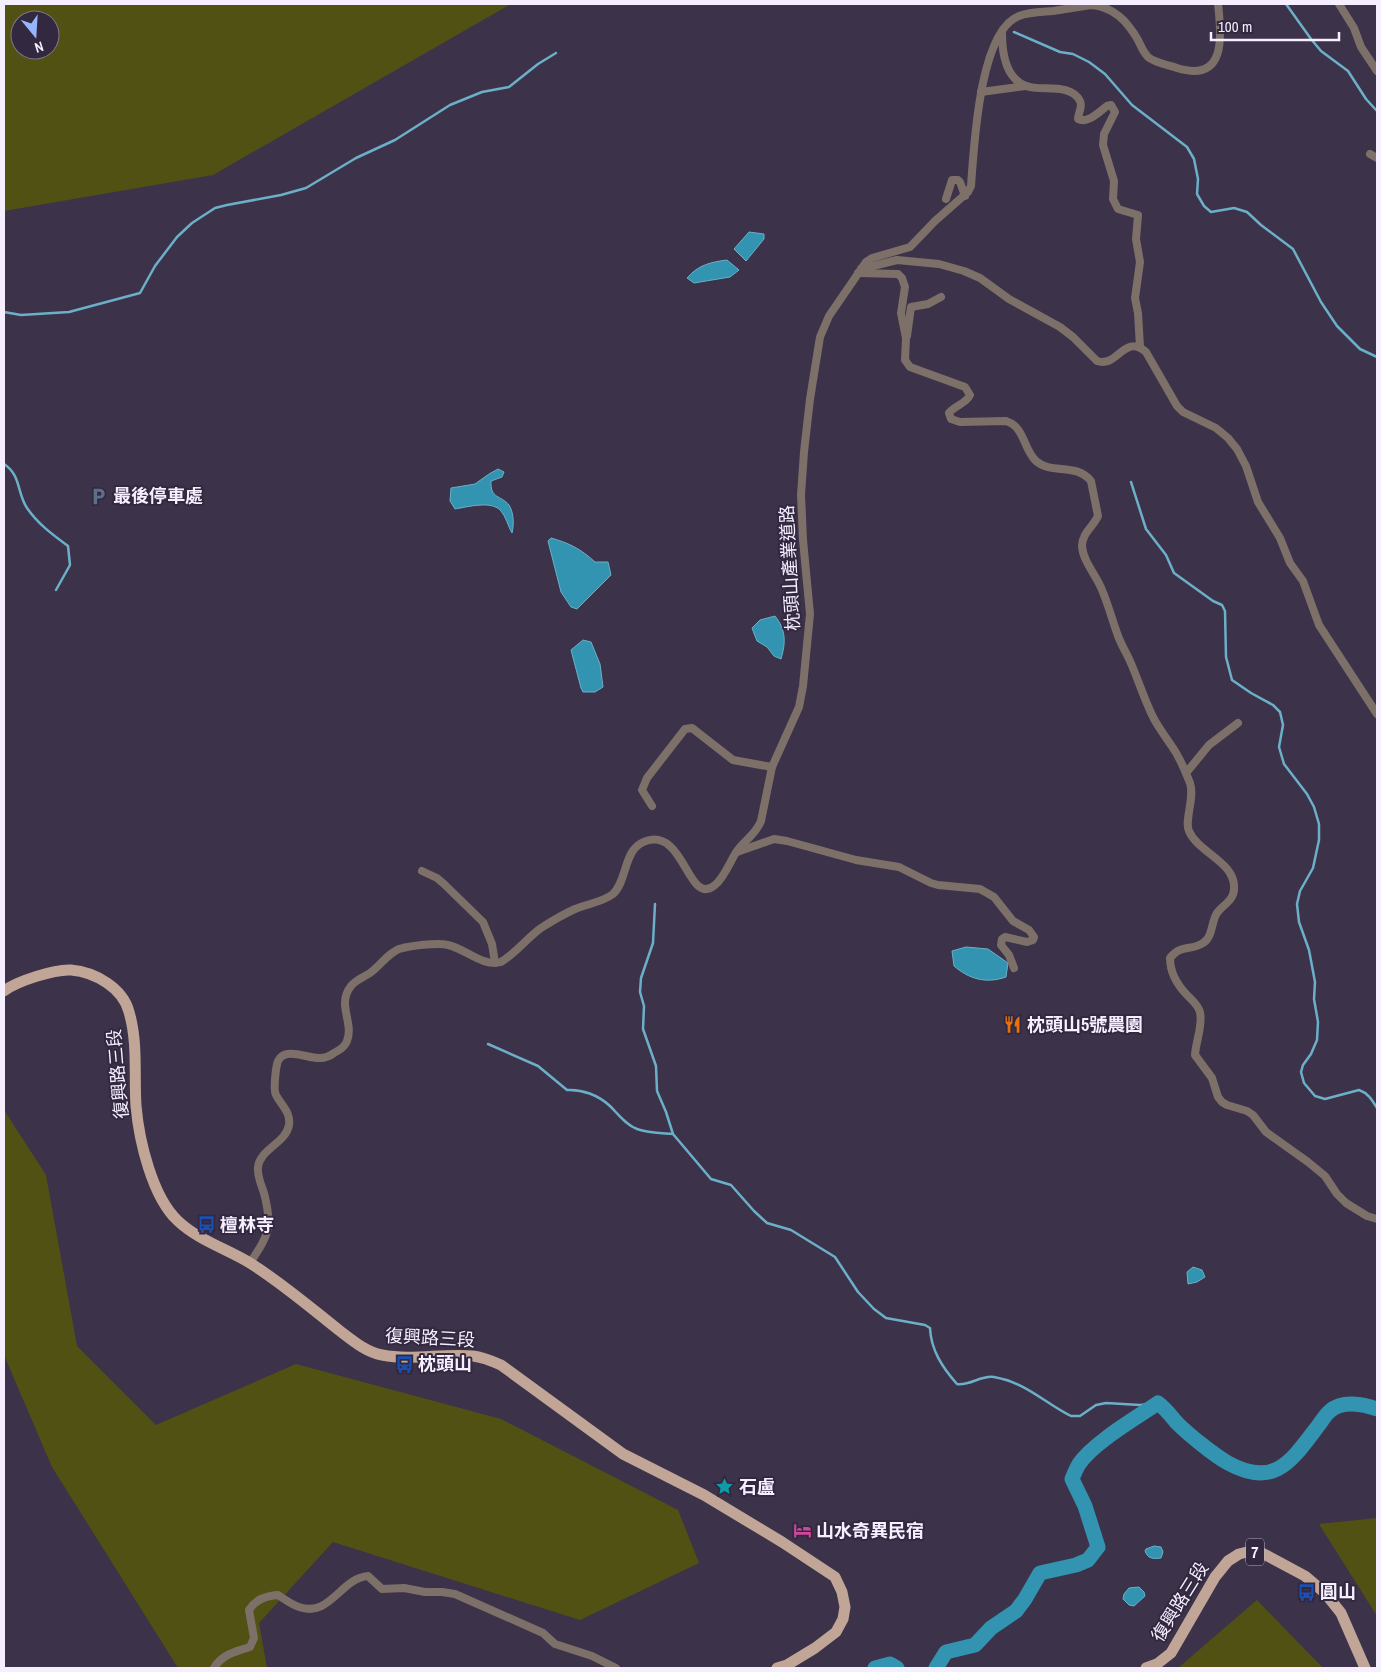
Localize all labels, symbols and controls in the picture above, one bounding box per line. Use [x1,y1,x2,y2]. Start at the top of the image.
north arrow [10,10,60,60]
scale bar [1211,10,1338,42]
text: 100 m [1218,16,1252,37]
text: N [32,38,46,57]
place label: 最後停車處 [113,483,203,508]
parking icon: 最後停車處 [89,486,109,506]
street label: 枕頭山產業道路 [774,504,805,632]
place label: 枕頭山5號農園 [1027,1012,1143,1037]
restaurant icon: 枕頭山5號農園 [1003,1015,1023,1035]
street label: 復興路三段 [101,1028,134,1120]
place label: 檀林寺 [220,1212,274,1237]
bus stop icon: 檀林寺 [196,1215,216,1235]
street label: 復興路三段 [384,1323,476,1352]
place label: 枕頭山 [418,1351,472,1376]
bus stop icon: 枕頭山 [394,1354,414,1374]
place label: 石盧 [739,1474,775,1499]
place icon: 石盧 [715,1477,735,1497]
place label: 山水奇異民宿 [816,1518,924,1543]
hotel icon: 山水奇異民宿 [792,1521,812,1541]
road number: 7 [1246,1538,1264,1565]
street label: 復興路三段 [1145,1557,1214,1647]
place label: 圓山 [1320,1579,1356,1604]
bus stop icon: 圓山 [1296,1582,1316,1602]

